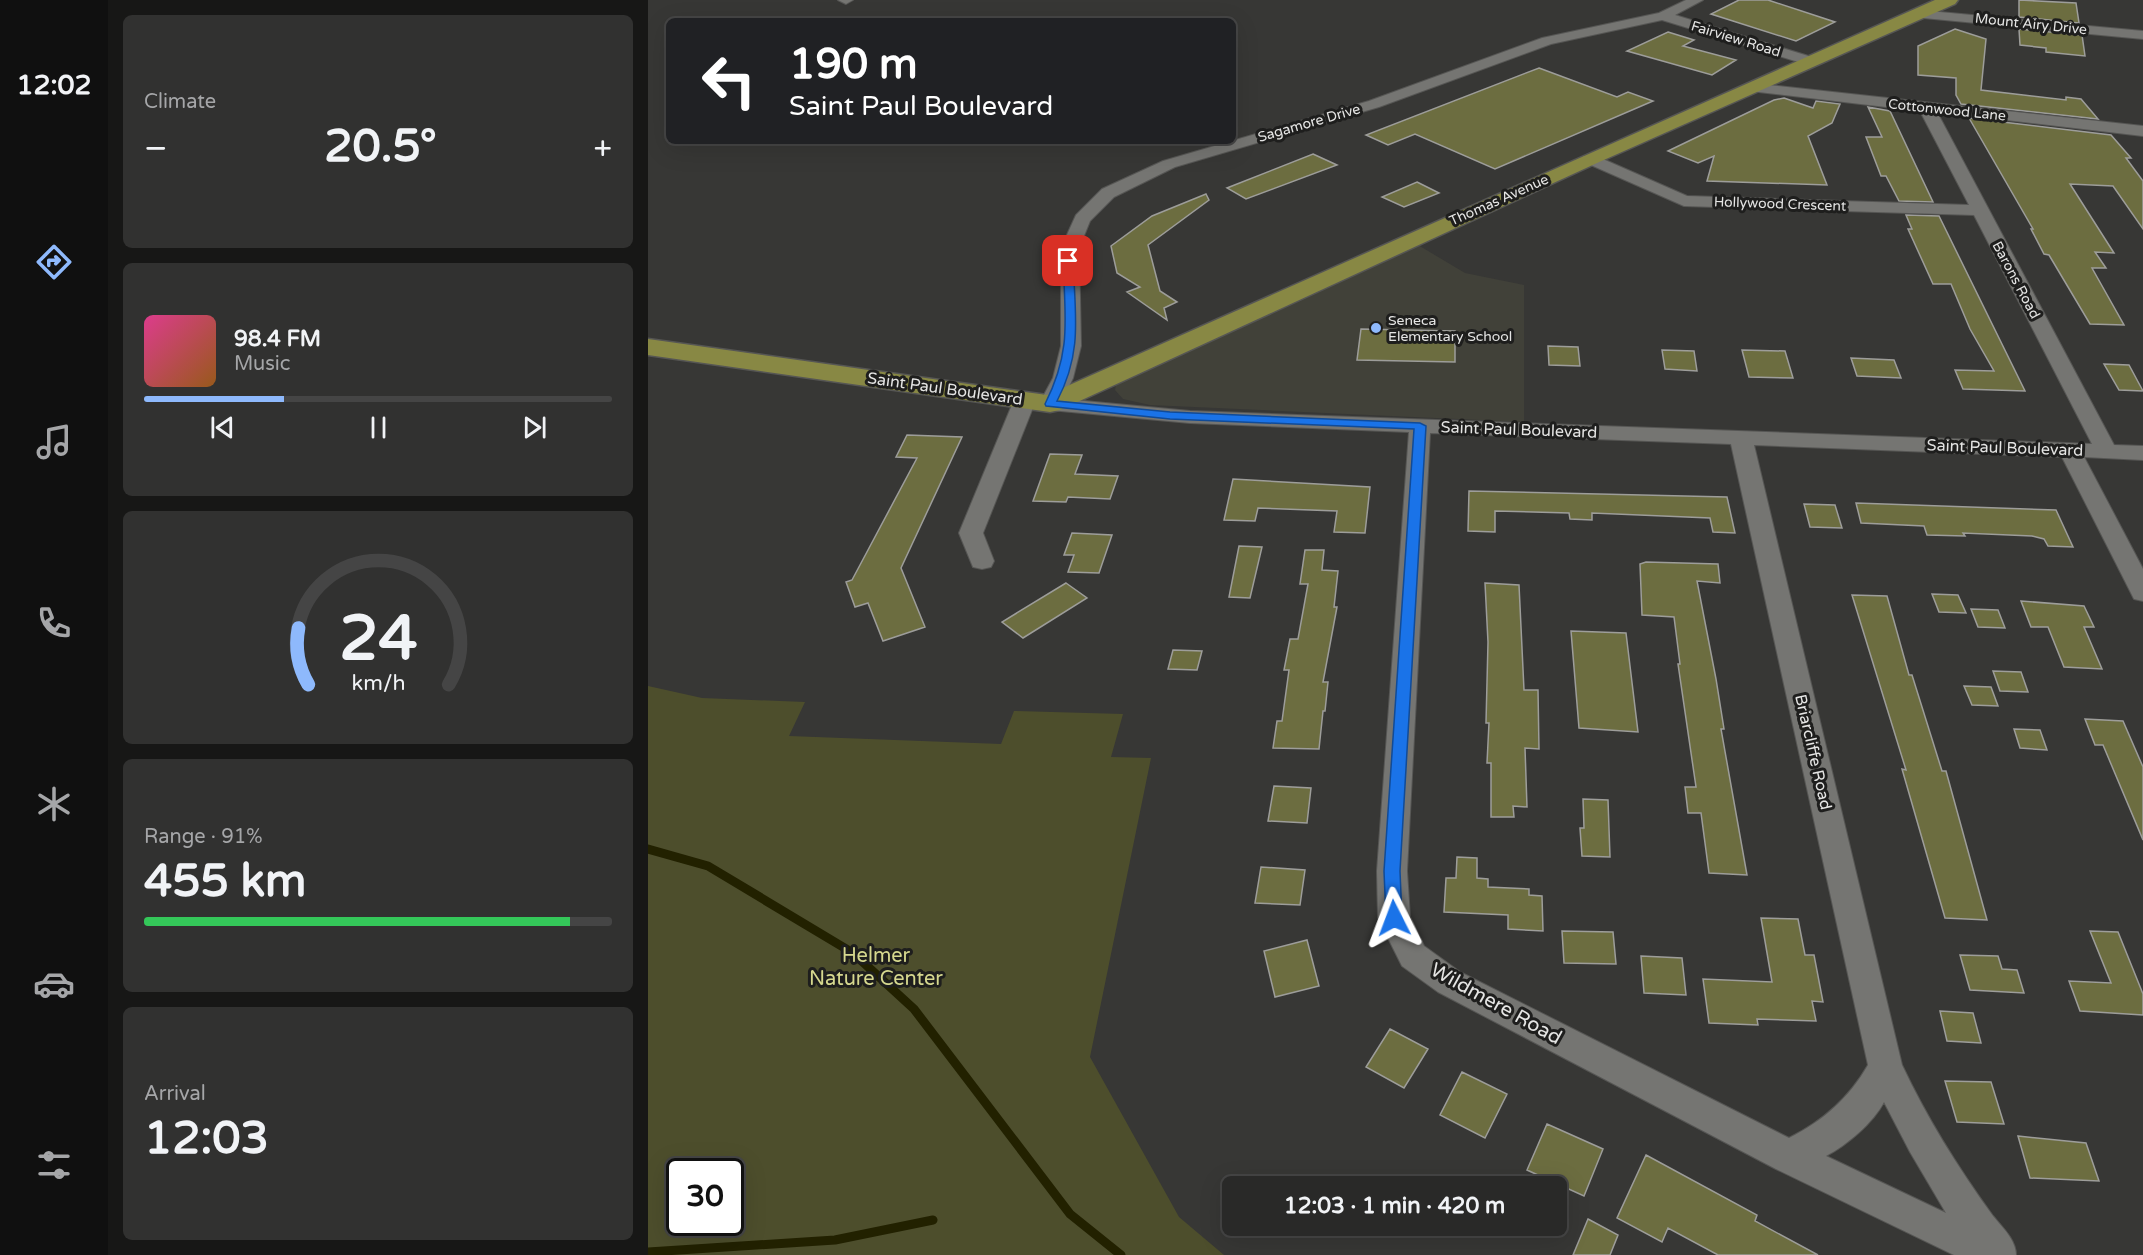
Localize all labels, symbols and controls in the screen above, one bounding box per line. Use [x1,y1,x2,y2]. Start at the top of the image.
street label: Mount Airy Drive [1974,10,2088,38]
street label: Fairview Road [1689,17,1783,61]
text: 190 m [789,39,918,90]
icon: left [690,42,768,120]
text: 12:02 [17,69,91,102]
text: Climate [144,90,216,114]
text: Saint Paul Boulevard [789,90,1053,123]
street label: Cottonwood Lane [1887,95,2007,125]
street label: Sagamore Drive [1256,100,1362,146]
text: 20.5° [324,120,437,174]
text: − [144,129,168,168]
text: + [593,129,612,168]
street label: Thomas Avenue [1447,171,1551,229]
street label: Hollywood Crescent [1714,193,1847,215]
pin [1042,235,1093,286]
street label: Barons Road [1988,238,2044,322]
icon: directions [33,241,75,283]
icon: arrive [1051,244,1084,277]
place label: Seneca Elementary School [1388,312,1512,345]
marker: Seneca Elementary School [1369,321,1383,335]
text: 98.4 FM [234,326,321,352]
text: Music [234,352,290,376]
street label: Saint Paul Boulevard [866,368,1024,410]
icon: previous [206,411,239,444]
icon: pause [362,411,395,444]
icon: next [518,411,551,444]
street label: Saint Paul Boulevard [1440,417,1598,443]
icon: music [33,421,75,463]
street label: Saint Paul Boulevard [1926,435,2084,461]
icon: phone [33,602,75,644]
text: 24 [339,602,417,677]
text: km/h [351,670,405,696]
street label: Briarcliffe Road [1790,692,1836,812]
icon: climate [33,783,75,825]
text: Range · 91% [144,825,263,849]
text: 455 km [144,855,306,909]
position arrow [1362,886,1426,950]
park label: Helmer Nature Center [809,944,943,991]
street label: Wildmere Road [1426,958,1566,1050]
icon: car [33,963,75,1005]
text: Arrival [144,1082,206,1106]
text: 12:03 [144,1112,269,1166]
icon: filters [33,1144,75,1186]
speed limit sign: 30 [666,1158,744,1236]
text: 12:03 · 1 min · 420 m [1284,1193,1505,1219]

